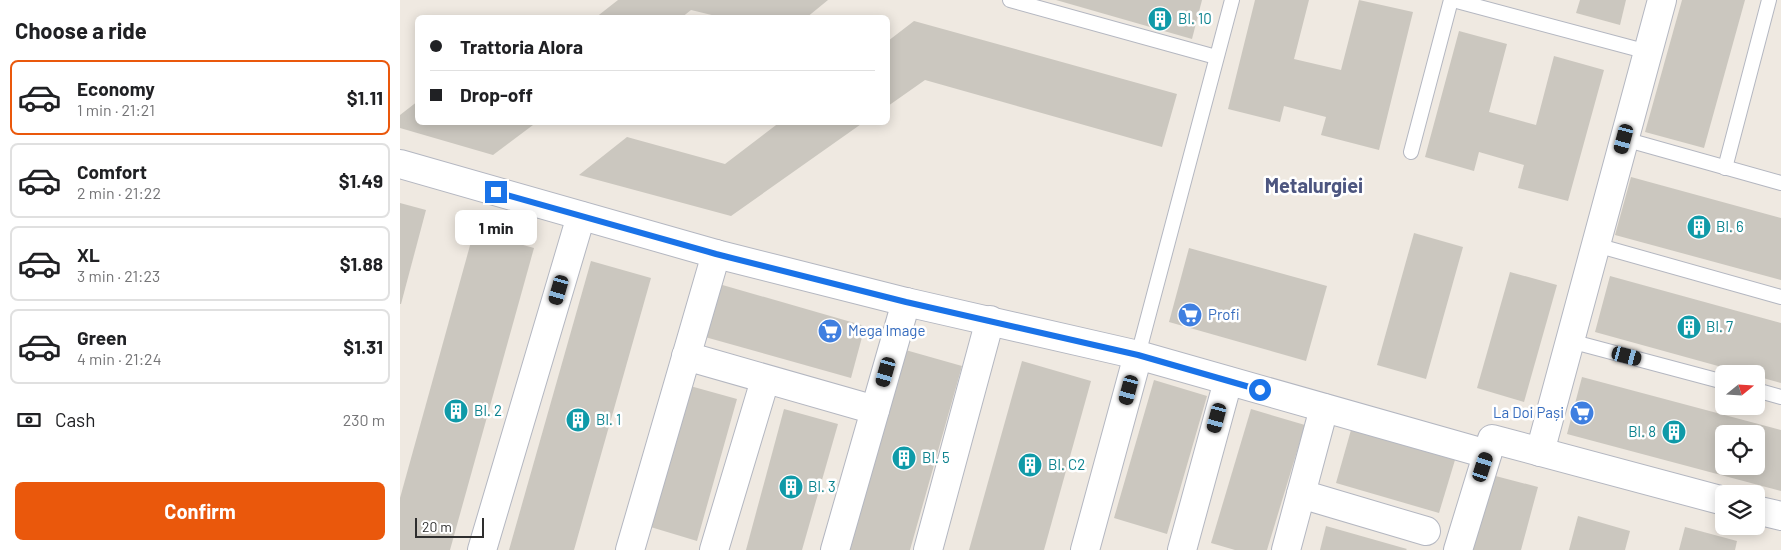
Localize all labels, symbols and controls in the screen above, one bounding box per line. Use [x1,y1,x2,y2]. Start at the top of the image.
building icon: Bl. 10 [1147,6,1173,32]
place label: Bl. 10 [1178,9,1212,27]
text: Choose a ride [15,17,147,43]
text: Trattoria Alora [460,35,583,58]
icon: car [17,75,62,120]
text: Economy [77,77,155,100]
text: Drop-off [460,83,533,106]
text: $1.11 [347,86,383,109]
text: 1 min · 21:21 [77,100,155,119]
car [1612,123,1635,155]
icon: car [17,158,62,203]
text: Comfort [77,160,147,183]
text: $1.49 [339,169,383,192]
district label: Metalurgiei [1265,173,1363,197]
route end [485,181,507,203]
text: 2 min · 21:22 [77,183,161,202]
callout: 1 min [455,210,537,244]
building icon: Bl. 6 [1686,214,1712,240]
place label: Bl. 6 [1716,217,1744,235]
text: 1 min [478,218,514,237]
icon: car [17,241,62,286]
text: XL [77,243,100,266]
text: $1.88 [340,252,383,275]
text: 3 min · 21:23 [77,266,160,285]
car [547,274,570,306]
supermarket icon: Profi [1177,302,1203,328]
place label: Profi [1208,305,1240,323]
building icon: Bl. 7 [1676,314,1702,340]
place label: Bl. 7 [1706,317,1733,335]
supermarket icon: Mega Image [817,318,843,344]
place label: Mega Image [848,321,925,339]
icon: car [17,324,62,369]
text: Green [77,326,127,349]
text: $1.31 [343,335,383,358]
car [1610,345,1643,367]
text: 4 min · 21:24 [77,349,161,368]
car [874,356,897,388]
north arrow [1715,365,1765,415]
map controls [1715,365,1765,535]
car [1117,374,1140,406]
route start [1249,379,1271,401]
building icon: Bl. 2 [443,398,469,424]
supermarket icon: La Doi Pași [1569,400,1595,426]
place label: Bl. 2 [474,401,502,419]
car [1205,402,1228,434]
place label: La Doi Pași [1493,403,1564,421]
icon: cash [15,406,43,434]
building icon: Bl. 1 [565,407,591,433]
text: Cash [55,408,96,431]
text: 230 m [343,410,385,429]
place label: Bl. 1 [596,410,621,428]
building icon: Bl. 8 [1661,419,1687,445]
place label: Bl. 8 [1628,422,1656,440]
button: locate [1715,425,1765,475]
building icon: Bl. 5 [891,445,917,471]
place label: Bl. 5 [922,448,950,466]
car [1471,450,1494,484]
building icon: Bl. C2 [1017,452,1043,478]
place label: Bl. C2 [1048,455,1085,473]
building icon: Bl. 3 [778,474,804,500]
place label: Bl. 3 [808,477,836,495]
button: Confirm [15,482,385,540]
button: layers [1715,485,1765,535]
scale bar [415,515,484,538]
text: 20 m [422,518,452,535]

